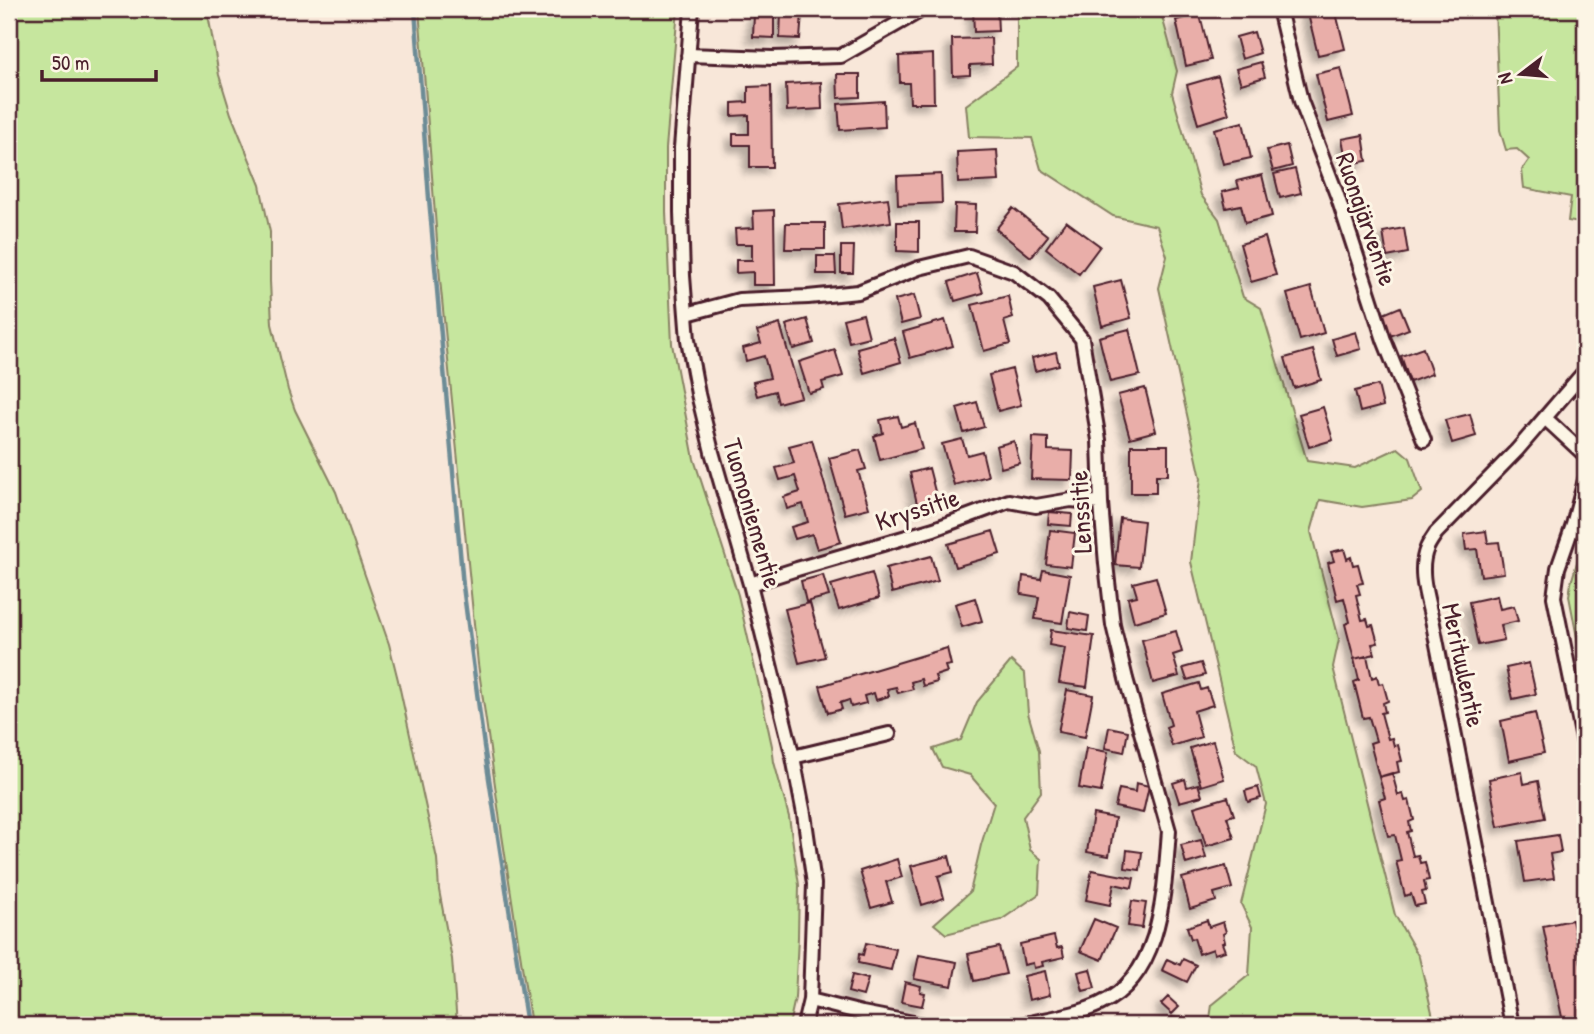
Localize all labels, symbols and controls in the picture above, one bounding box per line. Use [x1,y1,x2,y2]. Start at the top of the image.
scale bar [42,38,156,82]
north arrow [1486,38,1556,108]
text: 50 m [52,48,89,77]
text: N [1491,70,1519,87]
street label: Ruonajärventie [1328,148,1406,290]
street label: Tuomoniementie [715,434,791,592]
street label: Lenssitie [1060,470,1100,554]
street label: Kryssitie [871,479,963,539]
street label: Merituulentie [1434,600,1494,730]

